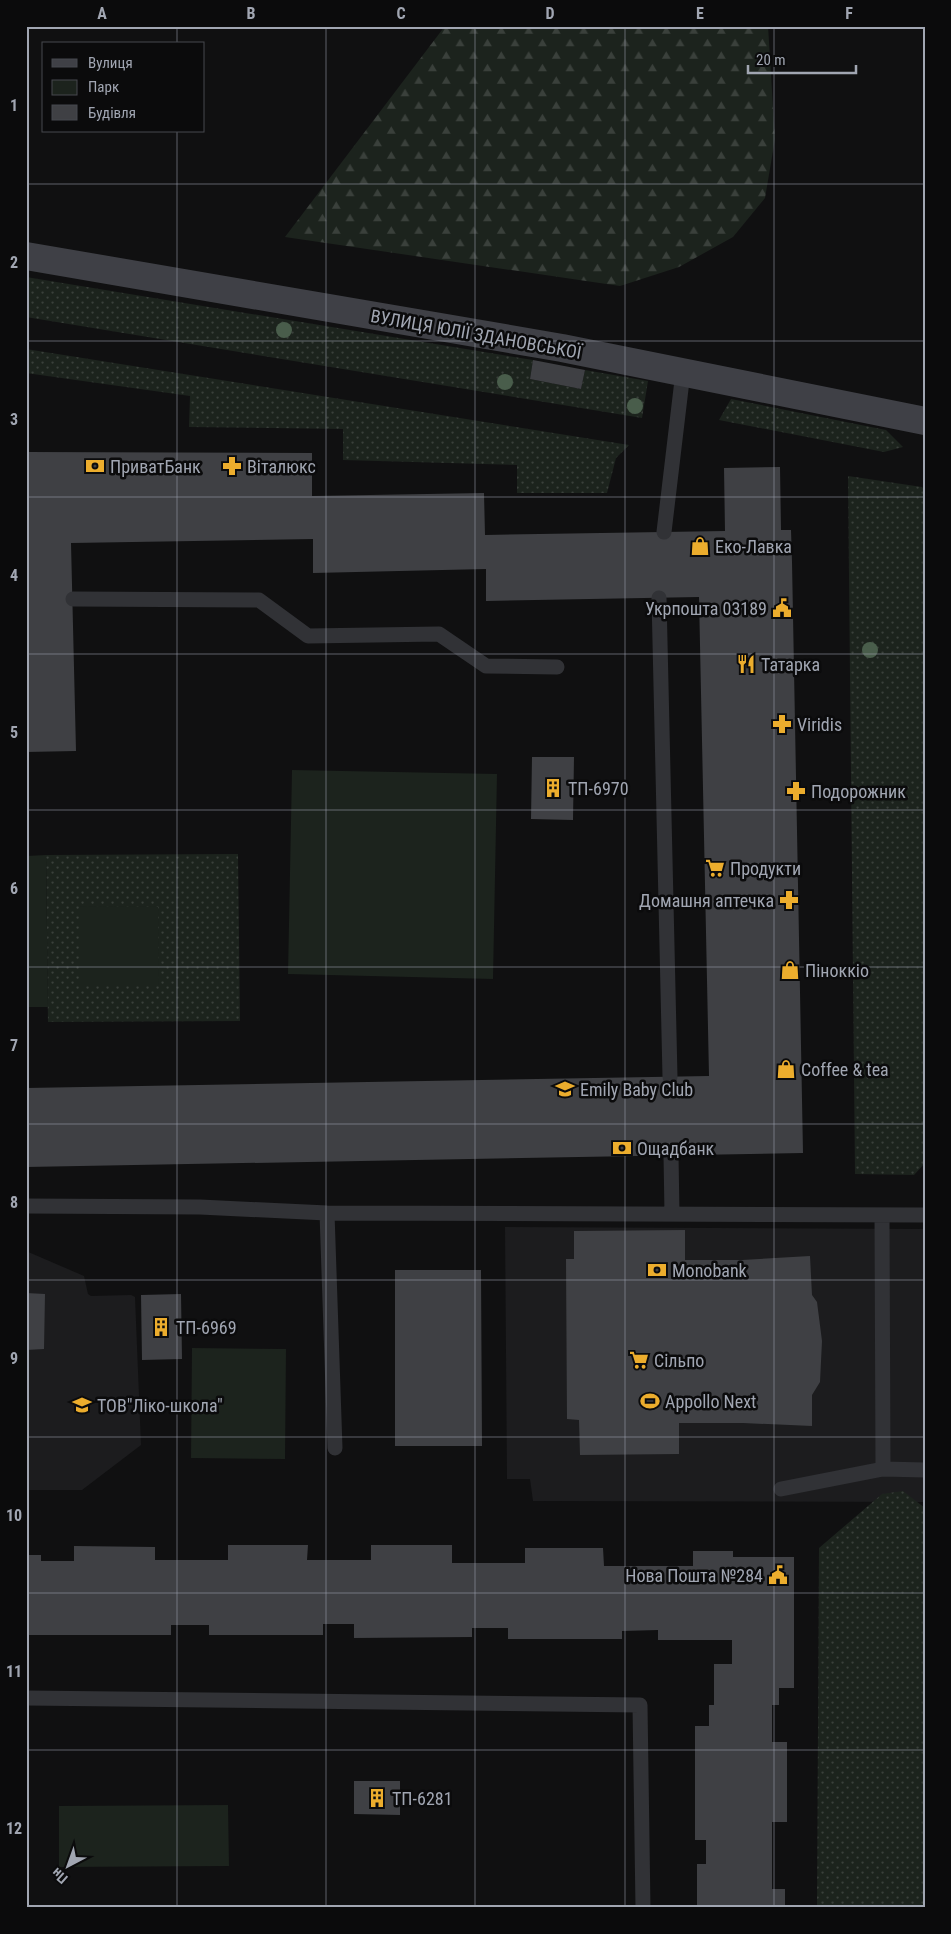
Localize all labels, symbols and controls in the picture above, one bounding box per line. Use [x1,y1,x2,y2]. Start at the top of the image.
text: A [97,4,107,23]
text: B [247,4,256,23]
text: C [396,4,406,23]
text: D [545,4,555,23]
text: E [696,4,704,23]
text: F [845,4,853,23]
legend [42,42,205,132]
scale bar [748,42,856,74]
text: 20 m [756,51,786,69]
text: Вулиця [88,54,133,72]
text: Парк [88,78,119,96]
text: 1 [10,96,18,115]
text: Будівля [88,104,136,122]
text: 2 [10,253,18,272]
street label: ВУЛИЦЯ ЮЛІЇ ЗДАНОВСЬКОЇ [369,305,584,363]
text: 3 [10,410,18,429]
bank icon: ПриватБанк [84,455,106,477]
pharmacy icon: Віталюкс [221,455,243,477]
place label: ПриватБанк [110,456,201,477]
place label: Віталюкс [247,456,316,477]
shop icon: Еко-Лавка [689,535,711,557]
place label: Еко-Лавка [715,536,792,557]
text: 4 [10,566,18,585]
public building icon: Укрпошта 03189 [771,597,793,619]
place label: Укрпошта 03189 [645,598,767,619]
restaurant icon: Татарка [735,653,757,675]
place label: Татарка [761,654,820,675]
pharmacy icon: Viridis [771,713,793,735]
place label: Viridis [797,714,842,735]
text: 5 [10,723,18,742]
building icon: ТП-6970 [542,777,564,799]
place label: ТП-6970 [568,778,629,799]
pharmacy icon: Подорожник [785,780,807,802]
place label: Подорожник [811,781,906,802]
supermarket icon: Продукти [704,857,726,879]
place label: Продукти [730,858,801,879]
text: 6 [10,879,18,898]
pharmacy icon: Домашня аптечка [778,889,800,911]
place label: Домашня аптечка [639,890,774,911]
shop icon: Піноккіо [779,959,801,981]
place label: Піноккіо [805,960,869,981]
text: 7 [10,1036,18,1055]
shop icon: Coffee & tea [775,1058,797,1080]
place label: Coffee & tea [801,1059,889,1080]
school or university icon: Emily Baby Club [554,1078,576,1100]
place label: Emily Baby Club [580,1079,693,1100]
bank icon: Ощадбанк [611,1137,633,1159]
place label: Ощадбанк [637,1138,715,1159]
text: 8 [10,1193,18,1212]
bank icon: Monobank [646,1259,668,1281]
place label: Monobank [672,1260,747,1281]
building icon: ТП-6969 [150,1316,172,1338]
place label: ТП-6969 [176,1317,237,1338]
text: 9 [10,1349,18,1368]
supermarket icon: Сільпо [628,1349,650,1371]
place label: Сільпо [654,1350,704,1371]
sports icon: Appollo Next [639,1390,661,1412]
place label: Appollo Next [665,1391,756,1412]
school or university icon: ТОВ"Ліко-школа" [71,1394,93,1416]
place label: ТОВ"Ліко-школа" [97,1395,223,1416]
text: 10 [6,1506,22,1525]
public building icon: Нова Пошта №284 [767,1564,789,1586]
place label: Нова Пошта №284 [625,1565,763,1586]
text: 11 [6,1662,22,1681]
building icon: ТП-6281 [366,1787,388,1809]
place label: ТП-6281 [392,1788,453,1809]
text: 12 [6,1819,22,1838]
north arrow [42,1842,92,1892]
text: Пн [48,1865,71,1887]

